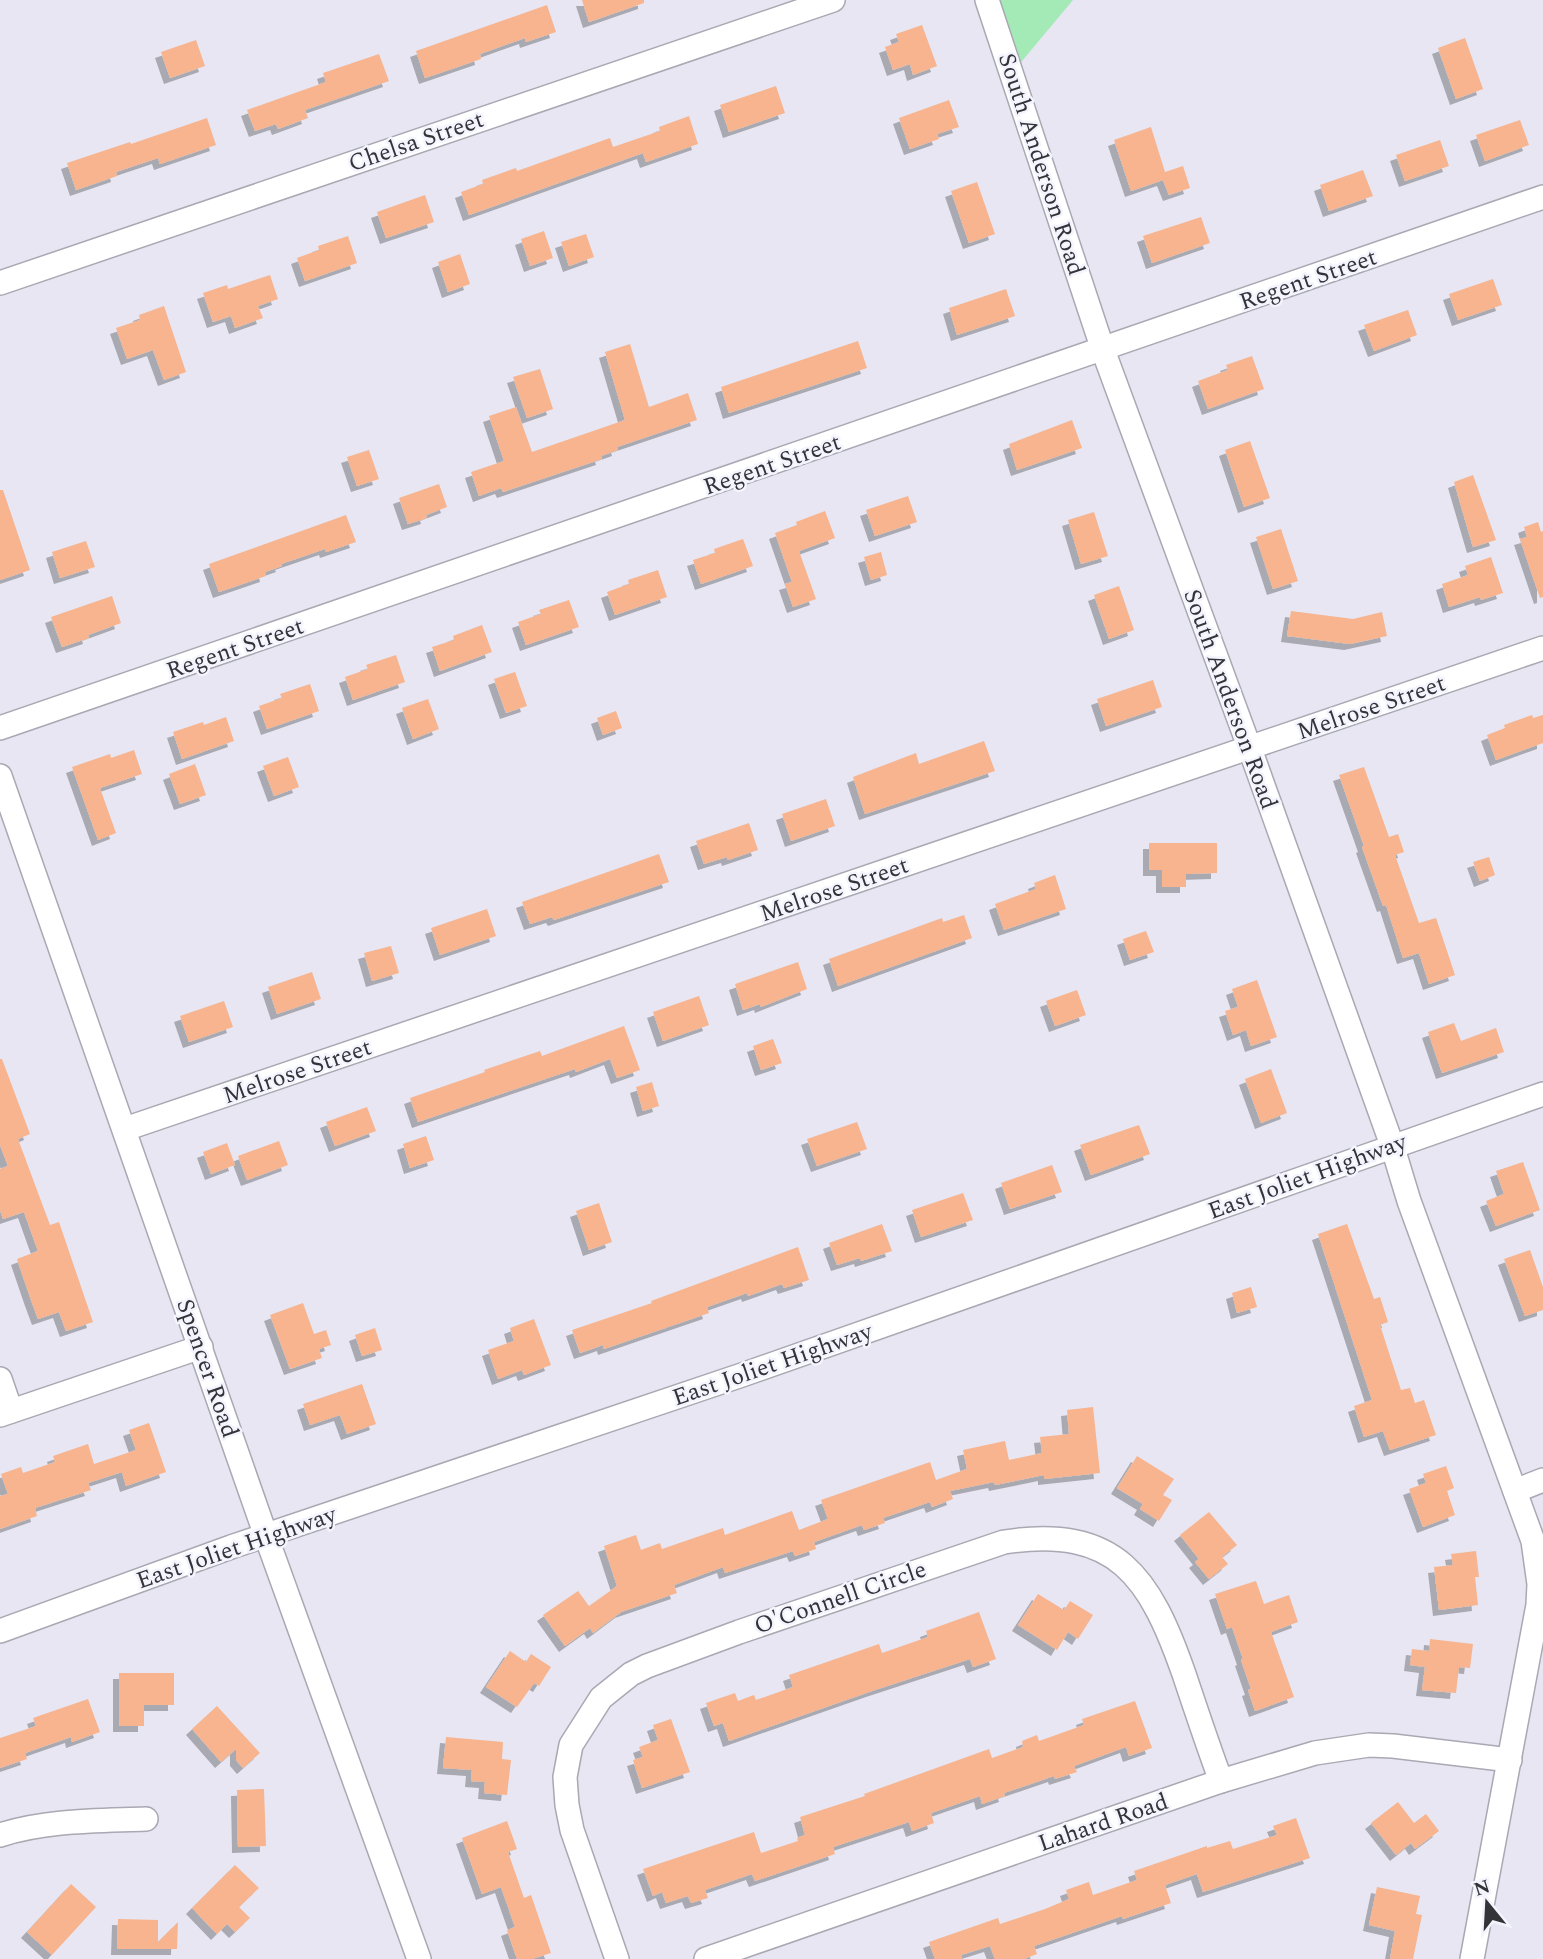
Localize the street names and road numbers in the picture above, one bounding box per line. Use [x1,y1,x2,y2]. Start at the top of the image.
street label: South Anderson Road [988,48,1094,280]
street label: Chelsa Street [344,102,489,182]
street label: Regent Street [1235,240,1382,320]
street label: Regent Street [699,425,846,505]
street label: South Anderson Road [1173,584,1287,815]
street label: Regent Street [162,609,309,689]
street label: Melrose Street [1292,666,1451,750]
street label: Melrose Street [755,848,914,932]
street label: Melrose Street [218,1030,377,1114]
street label: East Joliet Highway [1203,1124,1413,1230]
street label: Spencer Road [166,1294,248,1443]
street label: East Joliet Highway [668,1313,879,1416]
street label: East Joliet Highway [132,1496,343,1599]
street label: O'Connell Circle [749,1552,931,1644]
street label: Lahard Road [1033,1784,1173,1862]

